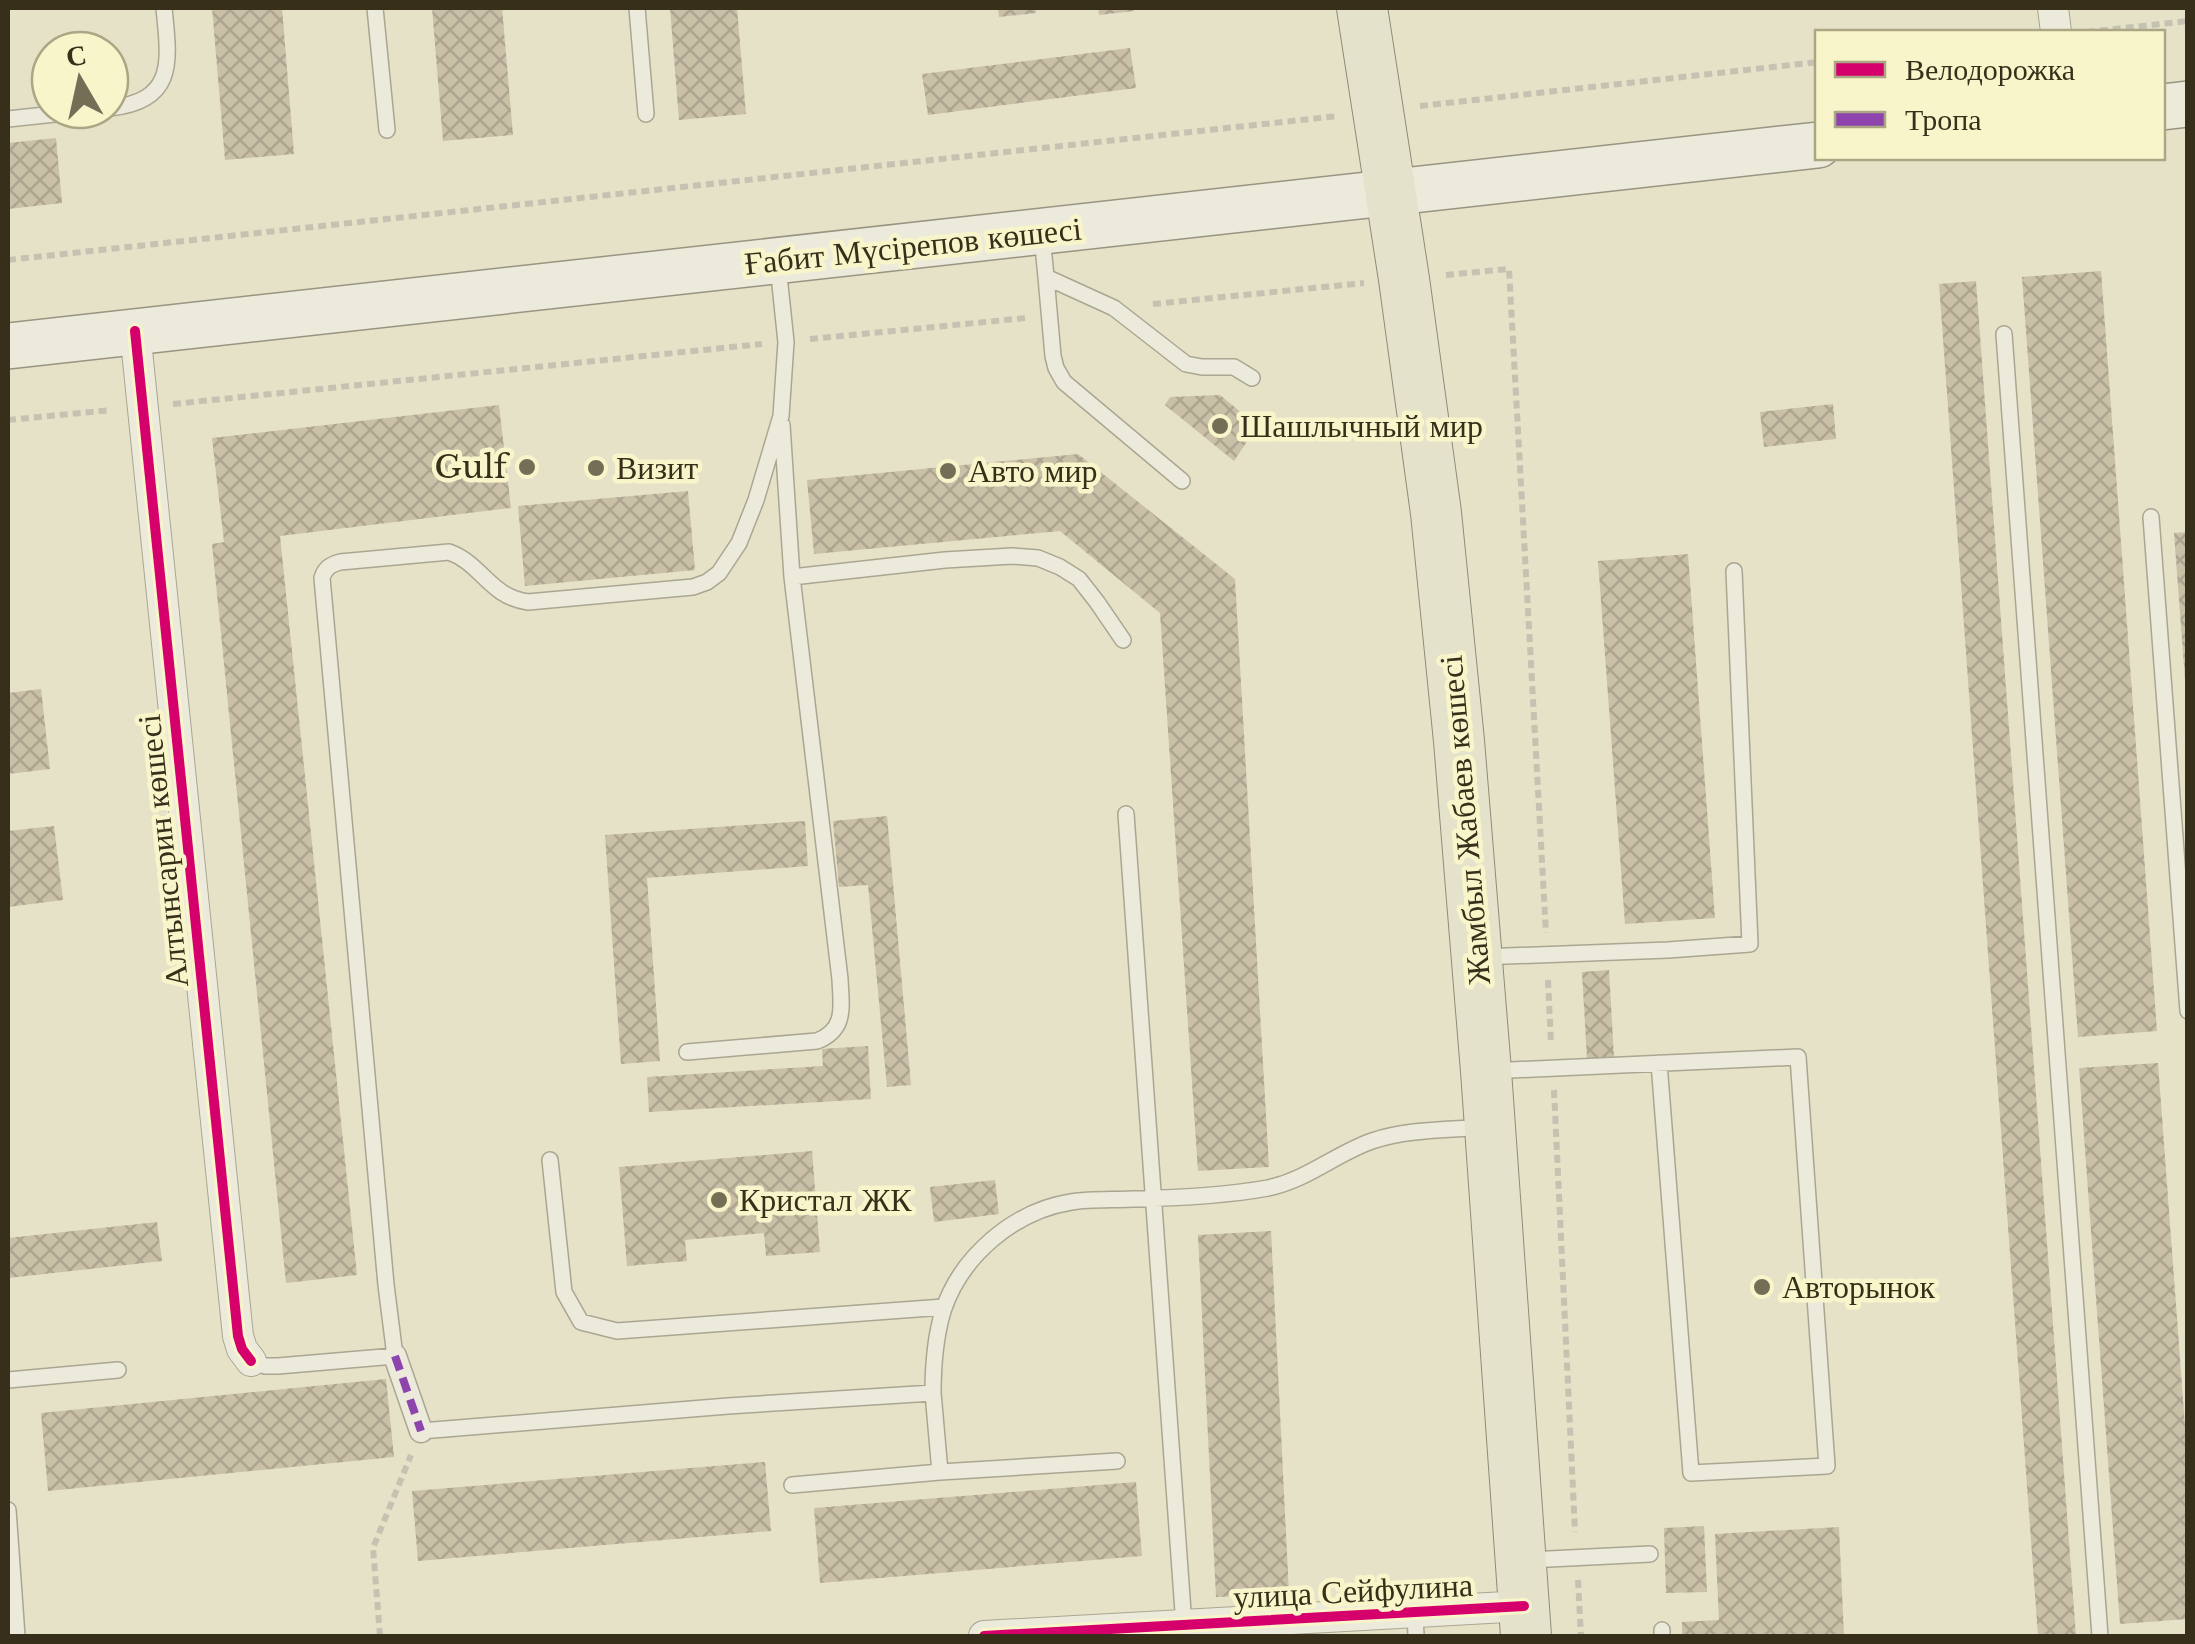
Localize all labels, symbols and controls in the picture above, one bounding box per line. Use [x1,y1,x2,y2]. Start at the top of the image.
north arrow [30,30,130,130]
legend [1815,30,2165,160]
text: С [63,37,89,75]
text: Велодорожка [1905,51,2075,88]
text: Тропа [1905,101,1982,138]
street label: Ғабит Мүсірепов көшесі [742,208,1084,284]
place label: Шашлычный мир [1240,406,1483,446]
marker: Шашлычный мир [1209,415,1231,437]
place label: Gulf [434,447,511,487]
place label: Визит [616,448,698,488]
place label: Авто мир [968,451,1098,491]
marker: Gulf [516,456,538,478]
marker: Визит [585,457,607,479]
marker: Авто мир [937,460,959,482]
street label: Жамбыл Жабаев көшесі [1431,653,1499,986]
street label: Алтынсарин көшесі [129,712,197,989]
place label: Кристал ЖК [739,1180,912,1220]
marker: Кристал ЖК [708,1189,730,1211]
place label: Авторынок [1782,1267,1936,1307]
marker: Авторынок [1751,1276,1773,1298]
street label: улица Сейфулина [1232,1565,1474,1617]

